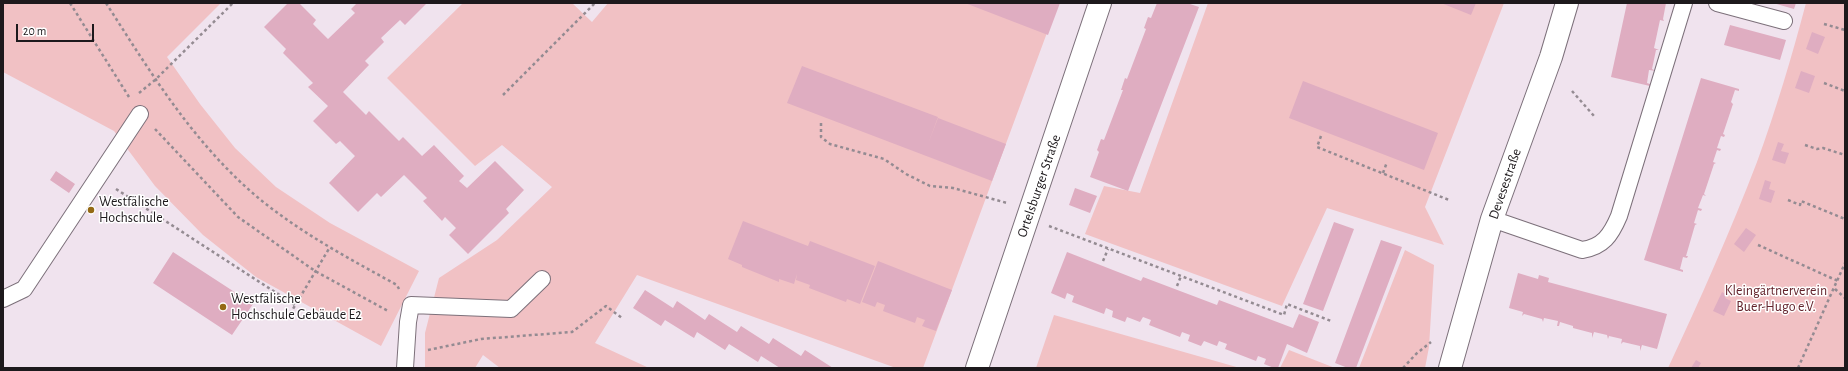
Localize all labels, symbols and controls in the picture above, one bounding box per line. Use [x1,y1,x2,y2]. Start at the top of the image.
scale bar [18,16,96,42]
text: 20 m [23,25,46,37]
street label: Ortelsburger Straße [1014,132,1064,240]
street label: Devesestraße [1485,146,1525,222]
place label: Westfälische Hochschule [99,194,169,226]
marker: Westfälische Hochschule [86,205,96,215]
park label: Kleingärtnerverein Buer-Hugo e.V. [1725,283,1827,316]
place label: Westfälische Hochschule Gebäude E2 [231,291,362,324]
marker: Westfälische Hochschule Gebäude E2 [218,302,228,312]

